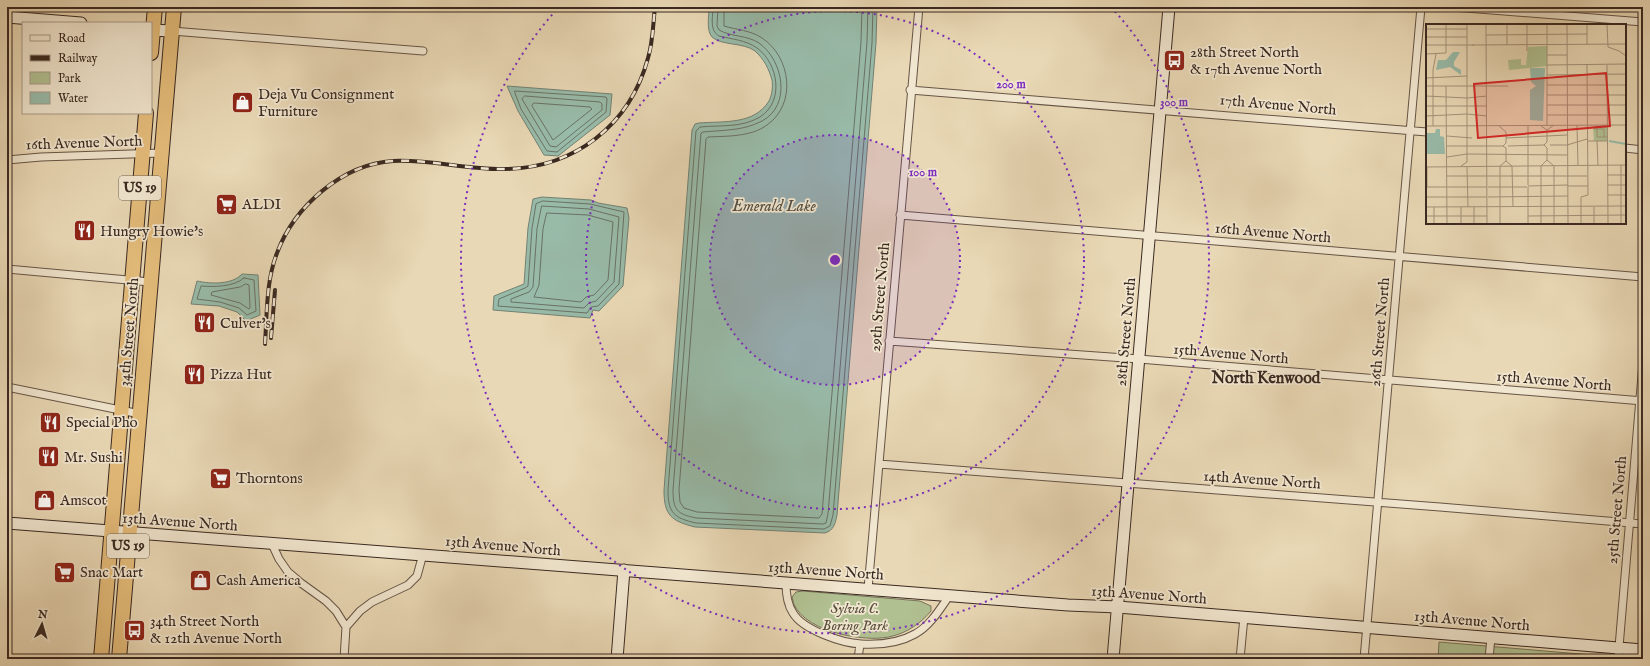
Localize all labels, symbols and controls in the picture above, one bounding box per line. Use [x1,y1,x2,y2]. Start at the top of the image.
legend [22,22,152,114]
inset map [1426,24,1626,224]
text: Road [58,31,86,46]
place label: 28th Street North & 17th Avenue North [1190,43,1322,79]
bus stop icon: 28th Street North & 17th Avenue North [1162,48,1188,74]
text: Railway [58,51,97,66]
text: Park [58,71,81,86]
text: 200 m [996,77,1026,92]
place label: Deja Vu Consignment Furniture [258,85,394,121]
shop icon: Deja Vu Consignment Furniture [229,90,255,116]
street label: 17th Avenue North [1219,90,1337,120]
text: Water [58,91,89,106]
text: 300 m [1160,95,1189,110]
street label: 16th Avenue North [25,131,143,155]
text: 100 m [909,165,938,180]
road number: US 19 [119,176,161,200]
supermarket icon: ALDI [213,191,239,217]
place label: ALDI [241,195,282,214]
water label: Emerald Lake [731,197,816,217]
restaurant icon: Hungry Howie's [72,218,98,244]
street label: 16th Avenue North [1214,218,1332,248]
place label: Hungry Howie's [100,222,203,241]
street label: 29th Street North [866,241,894,353]
centre of rings [828,253,842,267]
street label: 34th Street North [115,277,143,387]
street label: 28th Street North [1112,277,1140,387]
street label: 26th Street North [1366,277,1394,387]
restaurant icon: Culver's [192,310,218,336]
place label: Culver's [220,314,271,333]
street label: 15th Avenue North [1173,339,1290,369]
restaurant icon: Pizza Hut [182,361,208,387]
place label: Pizza Hut [210,365,272,384]
street label: 15th Avenue North [1496,366,1613,396]
district label: North Kenwood [1211,369,1321,389]
restaurant icon: Special Pho [37,409,63,435]
place label: Special Pho [66,413,138,432]
restaurant icon: Mr. Sushi [35,444,61,470]
place label: Mr. Sushi [64,448,123,467]
street label: 25th Street North [1603,455,1631,565]
supermarket icon: Thorntons [208,465,234,491]
street label: 14th Avenue North [1203,466,1321,494]
place label: Thorntons [236,469,303,488]
shop icon: Amscot [32,487,58,513]
place label: Amscot [59,491,107,510]
street label: 13th Avenue North [122,508,239,536]
street label: 13th Avenue North [444,531,562,561]
road number: US 19 [107,534,149,558]
street label: 13th Avenue North [768,557,885,585]
supermarket icon: Snac Mart [51,559,77,585]
place label: Snac Mart [80,563,143,582]
shop icon: Cash America [188,567,214,593]
place label: Cash America [216,571,301,590]
street label: 13th Avenue North [1091,581,1208,609]
park label: Sylvia C. Boring Park [822,599,888,636]
north arrow [22,604,62,644]
street label: 13th Avenue North [1413,606,1531,636]
text: N [36,608,49,622]
place label: 34th Street North & 12th Avenue North [150,612,282,648]
bus stop icon: 34th Street North & 12th Avenue North [121,617,147,643]

